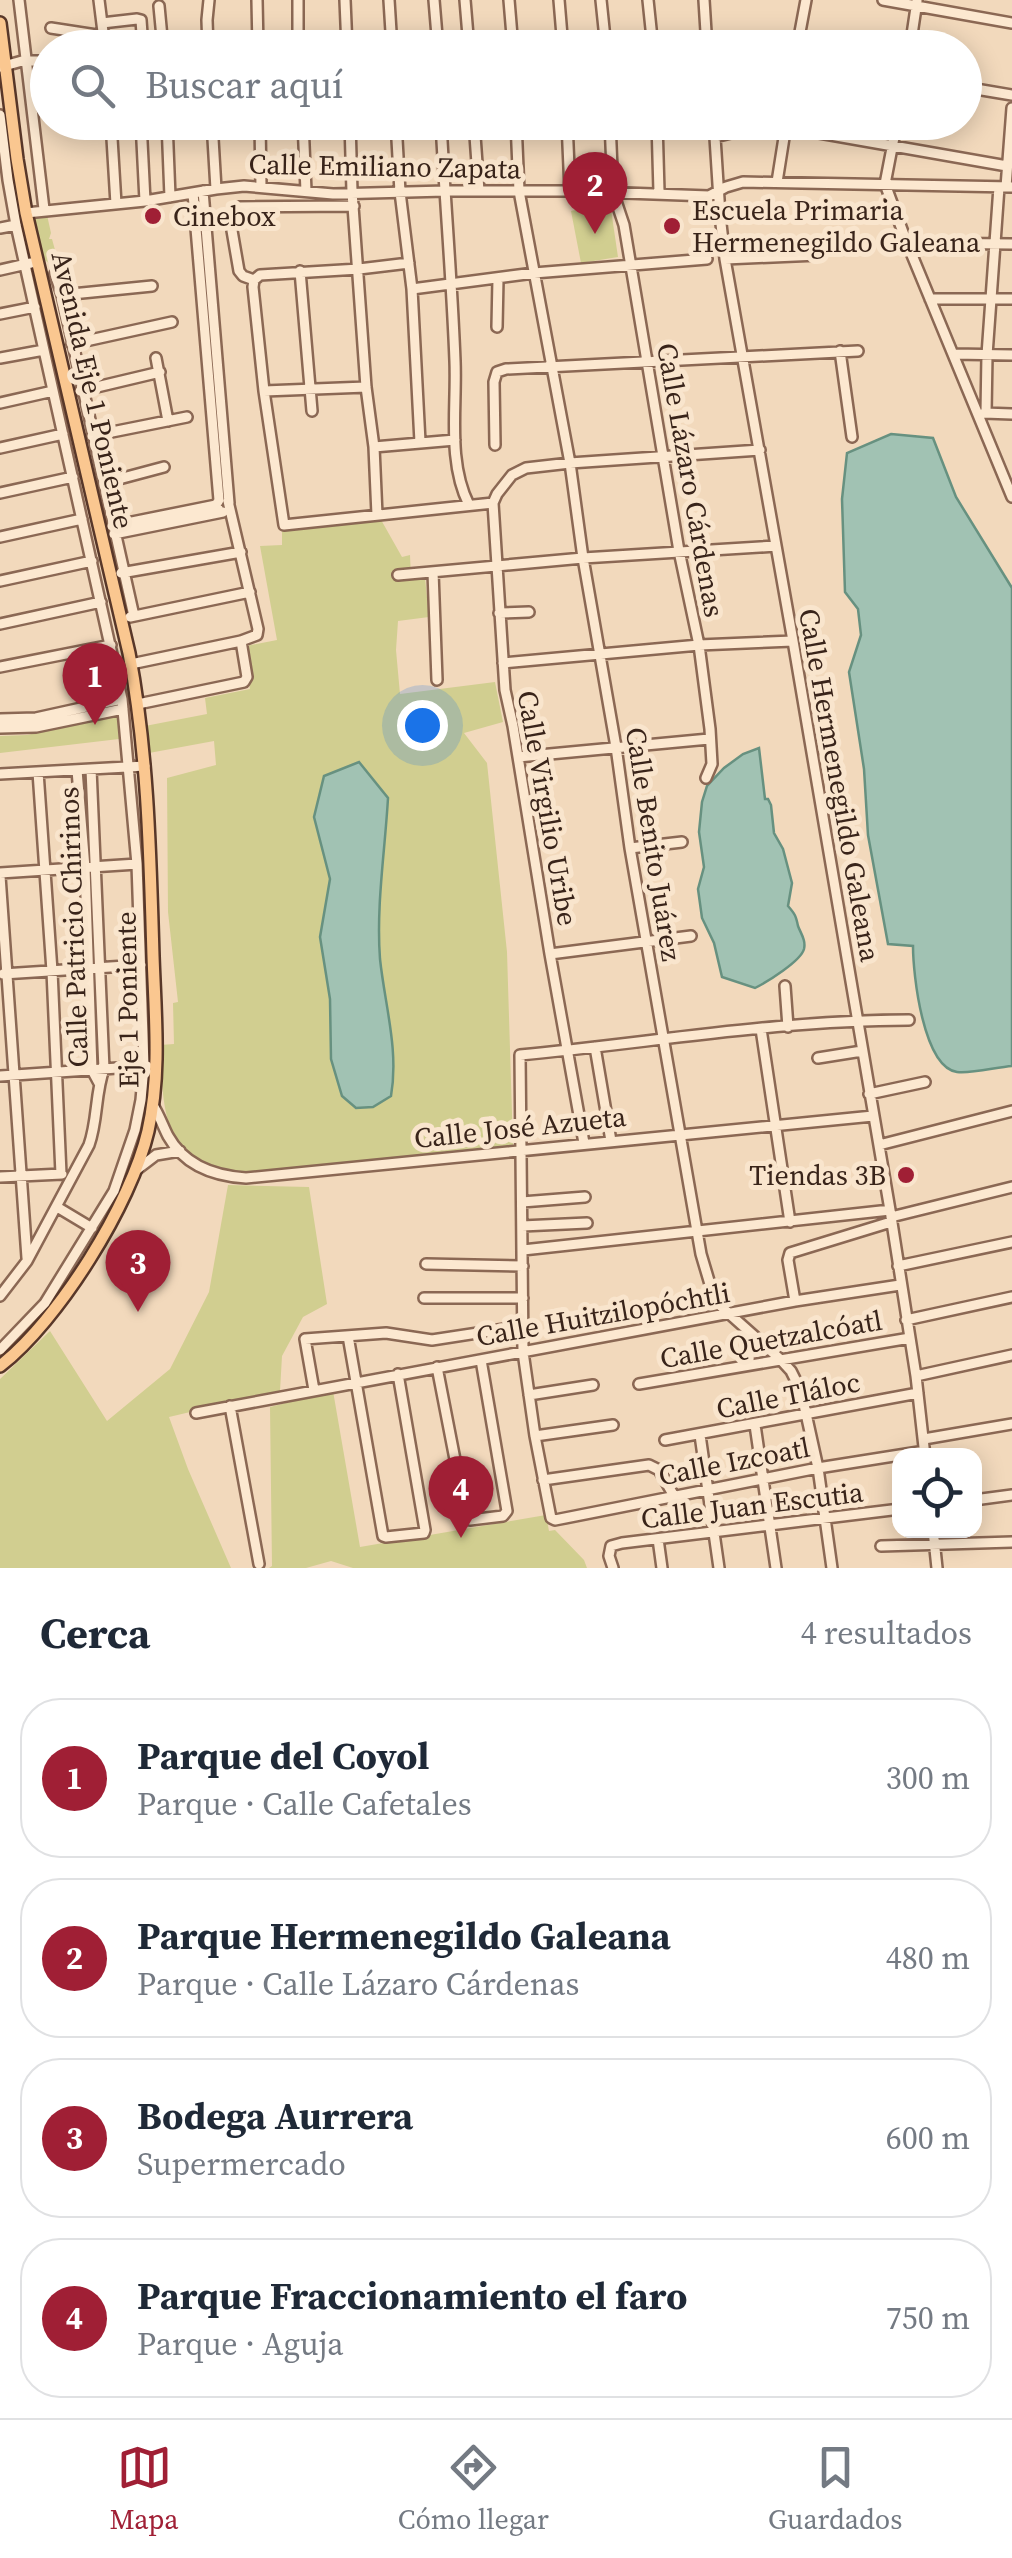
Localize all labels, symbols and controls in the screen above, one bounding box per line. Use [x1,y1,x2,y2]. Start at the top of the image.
search box [30,30,982,140]
icon: search [65,58,120,113]
text: Buscar aquí [145,59,343,111]
street label: Calle Emiliano Zapata [248,145,522,187]
pin: 2 [562,152,628,234]
place label: Escuela Primaria Hermenegildo Galeana [692,191,981,261]
place label: Cinebox [173,197,276,235]
marker: Cinebox [142,205,164,227]
marker: Escuela Primaria Hermenegildo Galeana [661,215,683,237]
street label: Avenida Eje 1 Poniente [43,248,143,532]
street label: Calle Lázaro Cárdenas [648,340,734,620]
street label: Calle Hermenegildo Galeana [790,606,890,965]
pin: 1 [62,642,128,725]
street label: Calle Virgilio Uribe [509,687,587,929]
your location [397,700,448,751]
street label: Calle Benito Juárez [617,724,691,964]
street label: Calle Patricio Chirinos [49,786,97,1068]
street label: Eje 1 Poniente [106,911,148,1089]
street label: Calle José Azueta [412,1097,628,1157]
place label: Tiendas 3B [749,1156,886,1194]
marker: Tiendas 3B [895,1164,917,1186]
pin: 3 [106,1230,170,1312]
street label: Calle Huitzilopóchtli [473,1273,733,1355]
street label: Calle Quetzalcóatl [657,1301,885,1377]
street label: Calle Tláloc [713,1362,863,1428]
street label: Calle Izcoatl [655,1428,813,1494]
map controls [892,1448,982,1538]
button: locate [892,1448,982,1538]
pin: 4 [428,1456,494,1538]
street label: Calle Juan Escutia [639,1472,866,1537]
text: Cerca [40,1604,150,1662]
text: 4 resultados [801,1611,972,1655]
text: Parque del Coyol [137,1730,430,1782]
text: 1 [66,1756,83,1800]
text: 300 m [886,1756,970,1800]
text: Parque · Calle Cafetales [137,1782,472,1826]
text: Parque Hermenegildo Galeana [137,1910,671,1962]
text: 2 [66,1936,83,1980]
text: 480 m [886,1936,970,1980]
text: Parque · Calle Lázaro Cárdenas [137,1962,579,2006]
text: Bodega Aurrera [137,2090,413,2142]
text: 3 [66,2116,83,2160]
text: 600 m [886,2116,970,2160]
text: Supermercado [137,2142,346,2186]
text: Parque Fraccionamiento el faro [137,2270,687,2322]
text: 4 [66,2296,83,2340]
text: 750 m [886,2296,970,2340]
text: Parque · Aguja [137,2322,344,2366]
tab: Mapa [110,2440,179,2538]
tab: Cómo llegar [398,2440,549,2538]
tab: Guardados [768,2440,902,2538]

